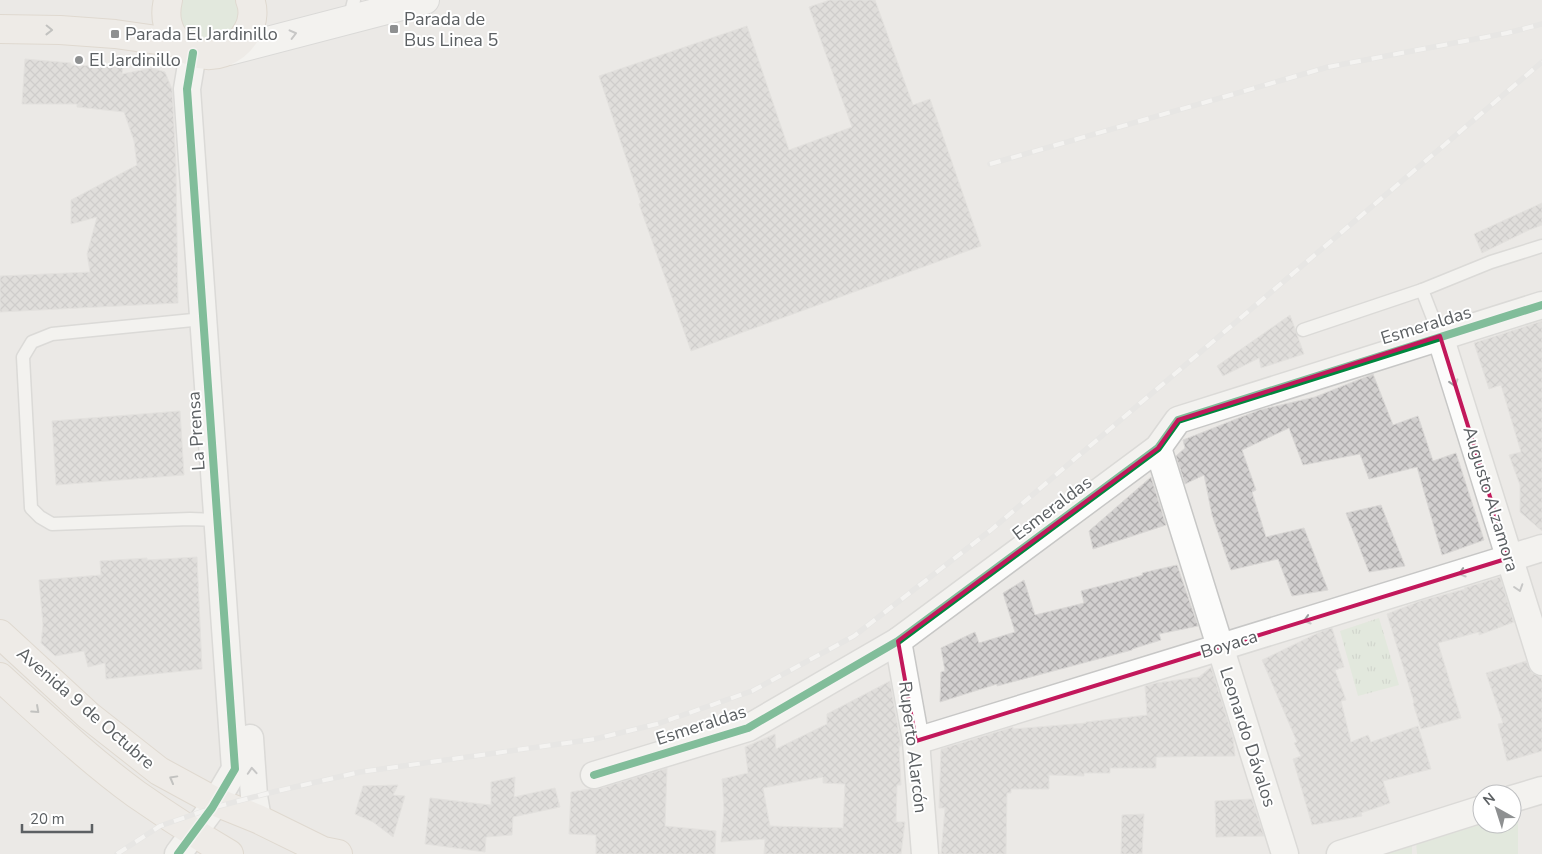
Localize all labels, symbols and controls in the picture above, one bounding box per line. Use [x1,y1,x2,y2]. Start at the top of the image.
place label: Parada de Bus Linea 5 [404,7,498,52]
place label: Parada El Jardinillo [125,22,278,46]
marker: Parada de Bus Linea 5 [388,23,400,35]
one-way arrow [45,25,53,35]
marker: Parada El Jardinillo [109,28,121,40]
one-way arrow [288,29,297,40]
place label: El Jardinillo [89,48,181,72]
marker: El Jardinillo [73,54,85,66]
street label: Esmeraldas [1378,300,1474,350]
one-way arrow [1449,378,1459,387]
street label: La Prensa [181,391,211,471]
street label: Augusto Alzamora [1457,423,1525,575]
street label: Esmeraldas [1007,470,1097,546]
one-way arrow [1458,567,1467,577]
one-way arrow [1513,584,1523,592]
one-way arrow [1303,615,1311,625]
street label: Boyaca [1198,624,1260,664]
street label: Avenida 9 de Octubre [12,641,160,775]
street label: Leonardo Dávalos [1214,664,1282,810]
street label: Ruperto Alarcón [893,680,933,814]
street label: Esmeraldas [653,699,749,751]
one-way arrow [31,704,40,713]
one-way arrow [246,767,257,775]
one-way arrow [169,775,178,785]
north arrow [1472,784,1522,834]
text: N [1479,789,1499,810]
scale bar [22,802,92,834]
text: 20 m [30,809,65,829]

